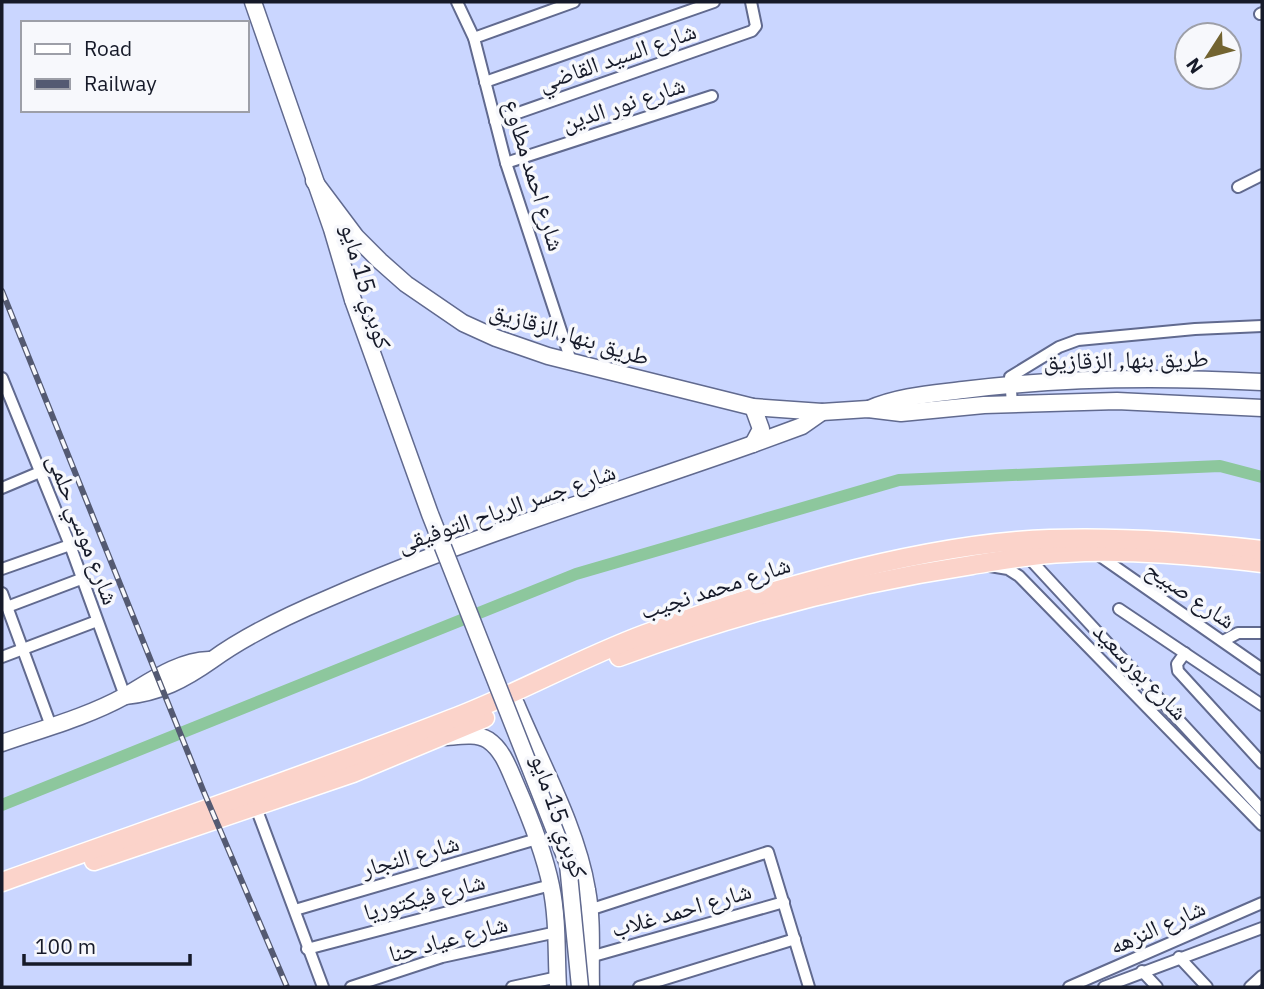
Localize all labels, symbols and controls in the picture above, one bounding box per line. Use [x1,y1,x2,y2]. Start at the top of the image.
street label: شارع السيد القاضي [534,14,702,102]
legend [21,21,248,112]
north arrow [1173,21,1243,91]
text: Road [84,34,132,62]
text: N [1180,53,1208,79]
street label: شارع نور الدين [557,68,689,138]
text: Railway [84,69,157,97]
street label: شارع احمد مطاوع [497,95,573,255]
street label: كوبري 15 مايو [330,220,400,354]
street label: طريق بنها, الزقازيق [486,294,654,372]
street label: طريق بنها, الزقازيق [1043,342,1209,376]
street label: شارع موسي حلمى [37,449,127,610]
street label: شارع جسر الرياح التوفيقى [393,455,619,559]
street label: شارع محمد نجيب [636,548,794,626]
street label: شارع صبيح [1140,552,1242,636]
street label: شارع بورسعيد [1086,615,1196,727]
street label: كوبري 15 مايو [520,750,596,884]
street label: شارع النجار [356,826,463,884]
street label: شارع فيكتوريا [360,864,488,928]
street label: شارع احمد غلاب [607,874,755,944]
street label: شارع النزهه [1104,891,1210,961]
street label: شارع عياد حنا [385,907,511,969]
scale bar [24,922,191,966]
text: 100 m [35,932,96,960]

